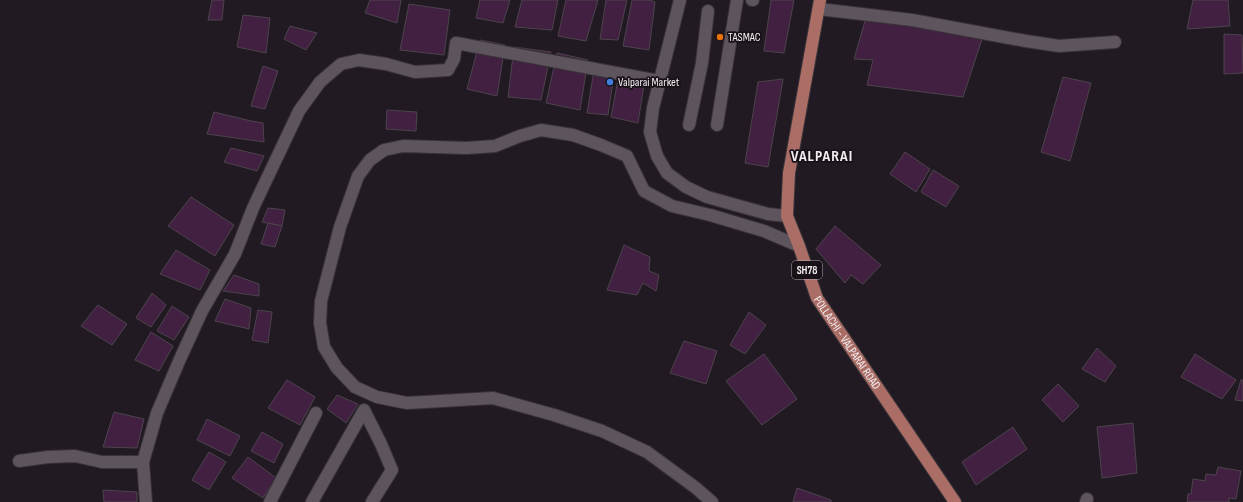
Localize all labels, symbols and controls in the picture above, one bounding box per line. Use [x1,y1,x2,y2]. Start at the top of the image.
place label: TASMAC [728,30,761,45]
marker: TASMAC [715,32,725,42]
place label: Valparai Market [618,75,680,90]
marker: Valparai Market [605,77,615,87]
district label: VALPARAI [791,147,853,166]
road number: SH78 [792,261,822,279]
street label: POLLACHI - VALPARAI ROAD [810,293,884,393]

